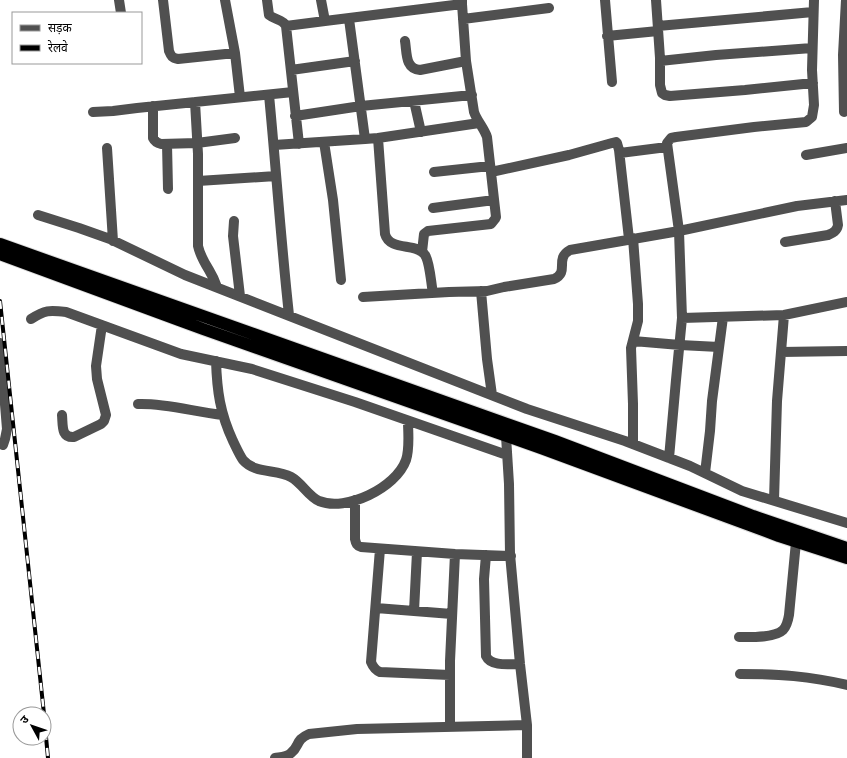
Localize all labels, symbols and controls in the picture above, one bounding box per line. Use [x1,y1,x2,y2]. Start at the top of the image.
legend [12,12,142,64]
text: सड़क [48,19,73,36]
text: रेलवे [48,39,68,56]
north arrow [12,706,52,746]
text: उ [16,712,32,727]

